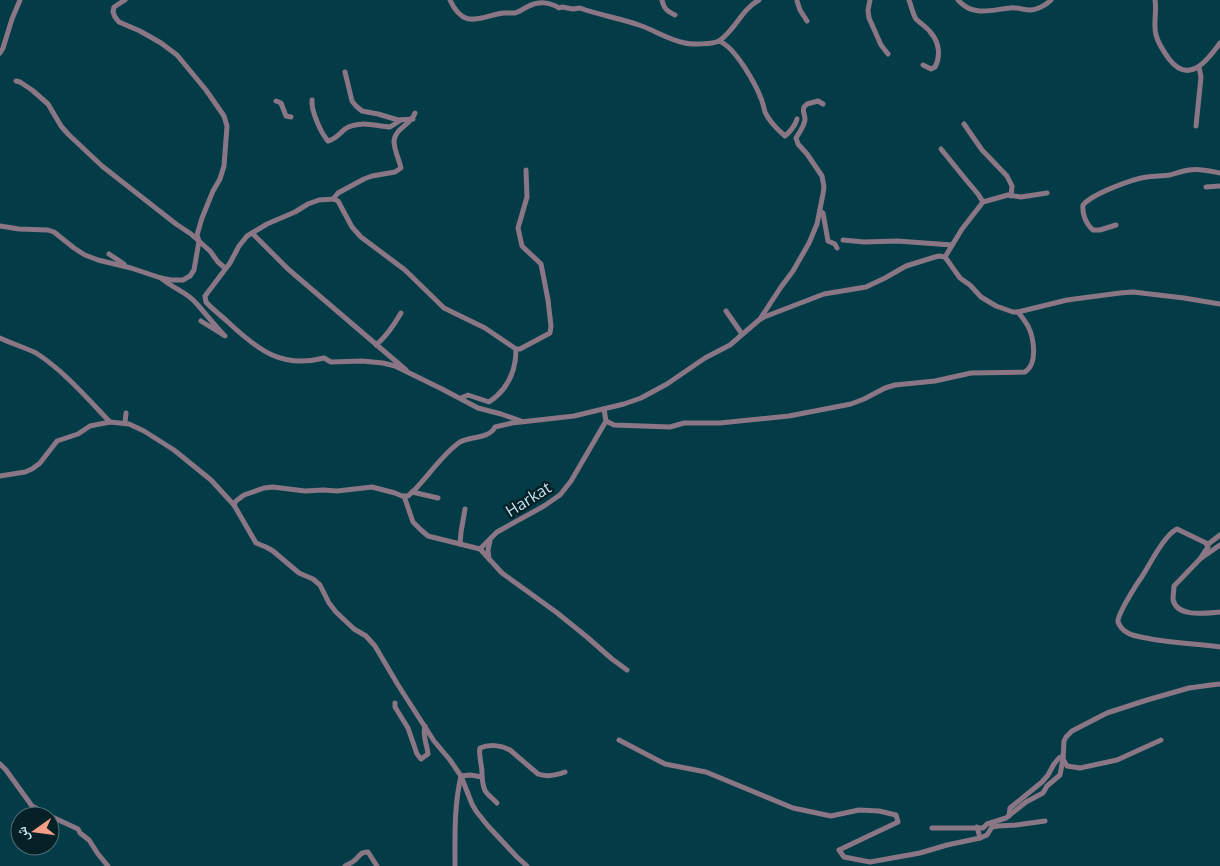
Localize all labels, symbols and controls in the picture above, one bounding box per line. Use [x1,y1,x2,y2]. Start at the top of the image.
street label: Harkat [501,476,555,522]
north arrow [10,806,60,856]
text: ش [11,825,33,844]

